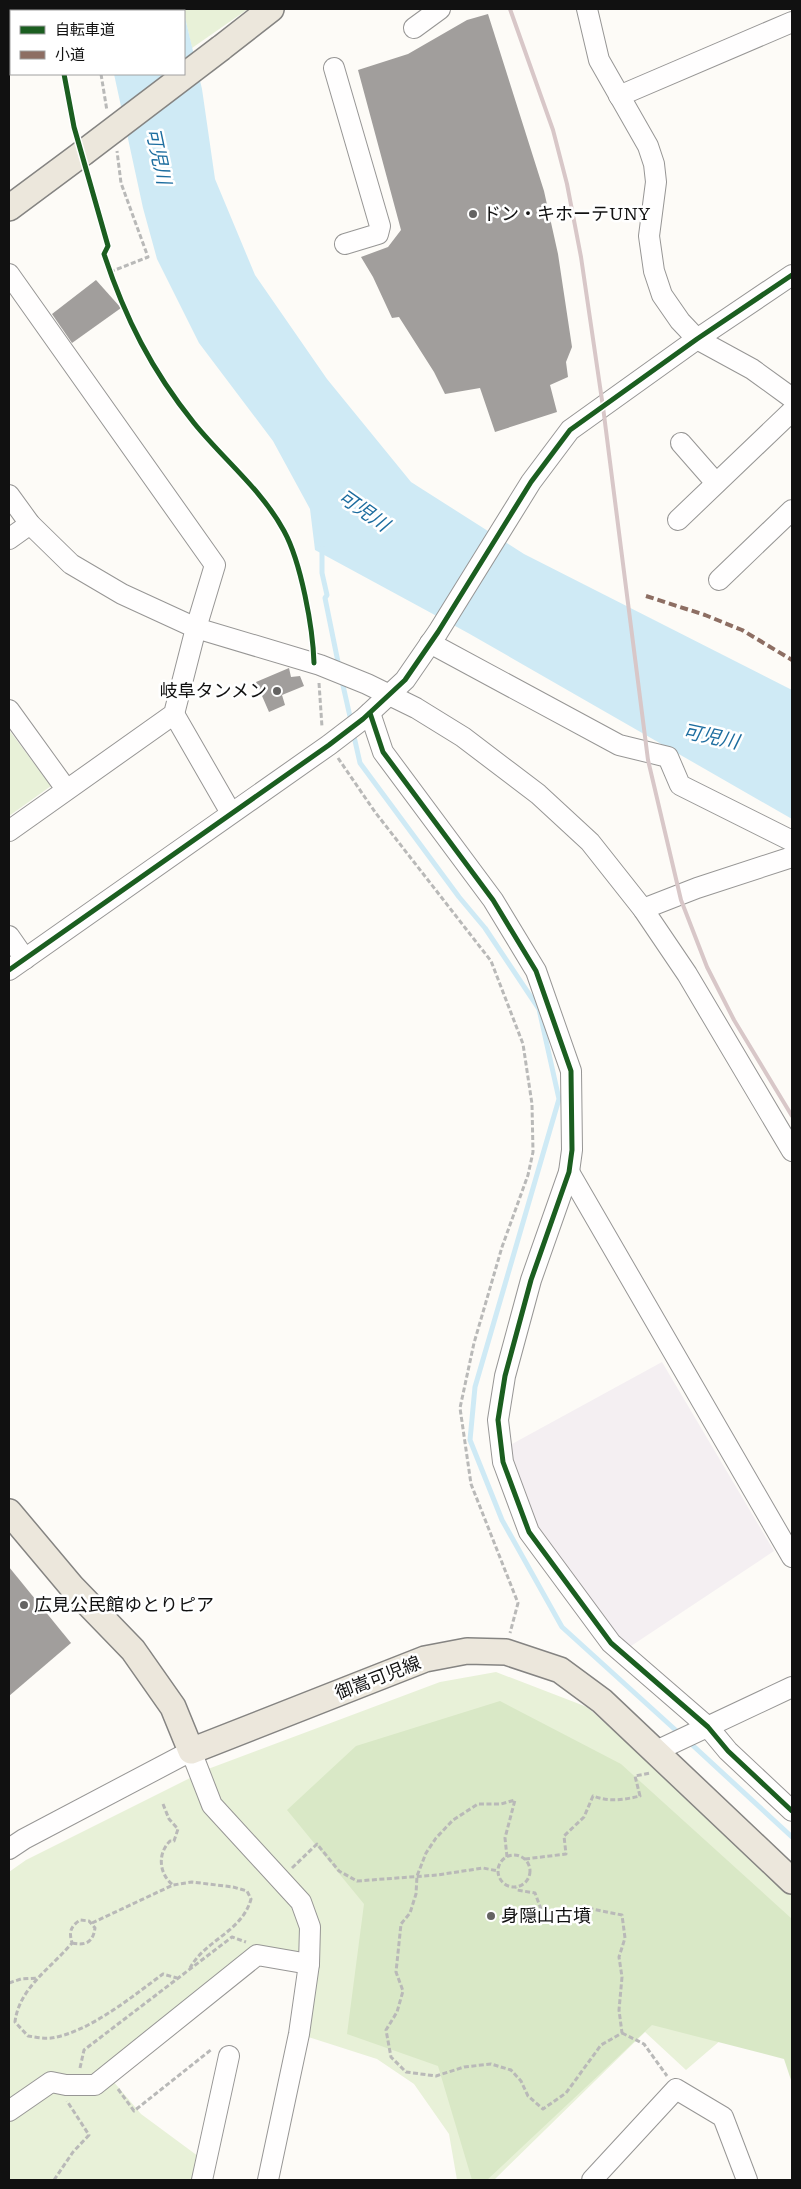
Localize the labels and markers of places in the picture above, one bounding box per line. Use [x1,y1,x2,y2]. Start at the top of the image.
place label: ドン・キホーテUNY [483,203,651,224]
marker: ドン・キホーテUNY [467,208,479,220]
place label: 岐阜タンメン [160,680,267,701]
marker: 岐阜タンメン [271,685,283,697]
place label: 広見公民館ゆとりピア [34,1594,214,1615]
marker: 広見公民館ゆとりピア [18,1599,30,1611]
place label: 身隠山古墳 [501,1905,591,1926]
marker: 身隠山古墳 [485,1910,497,1922]

